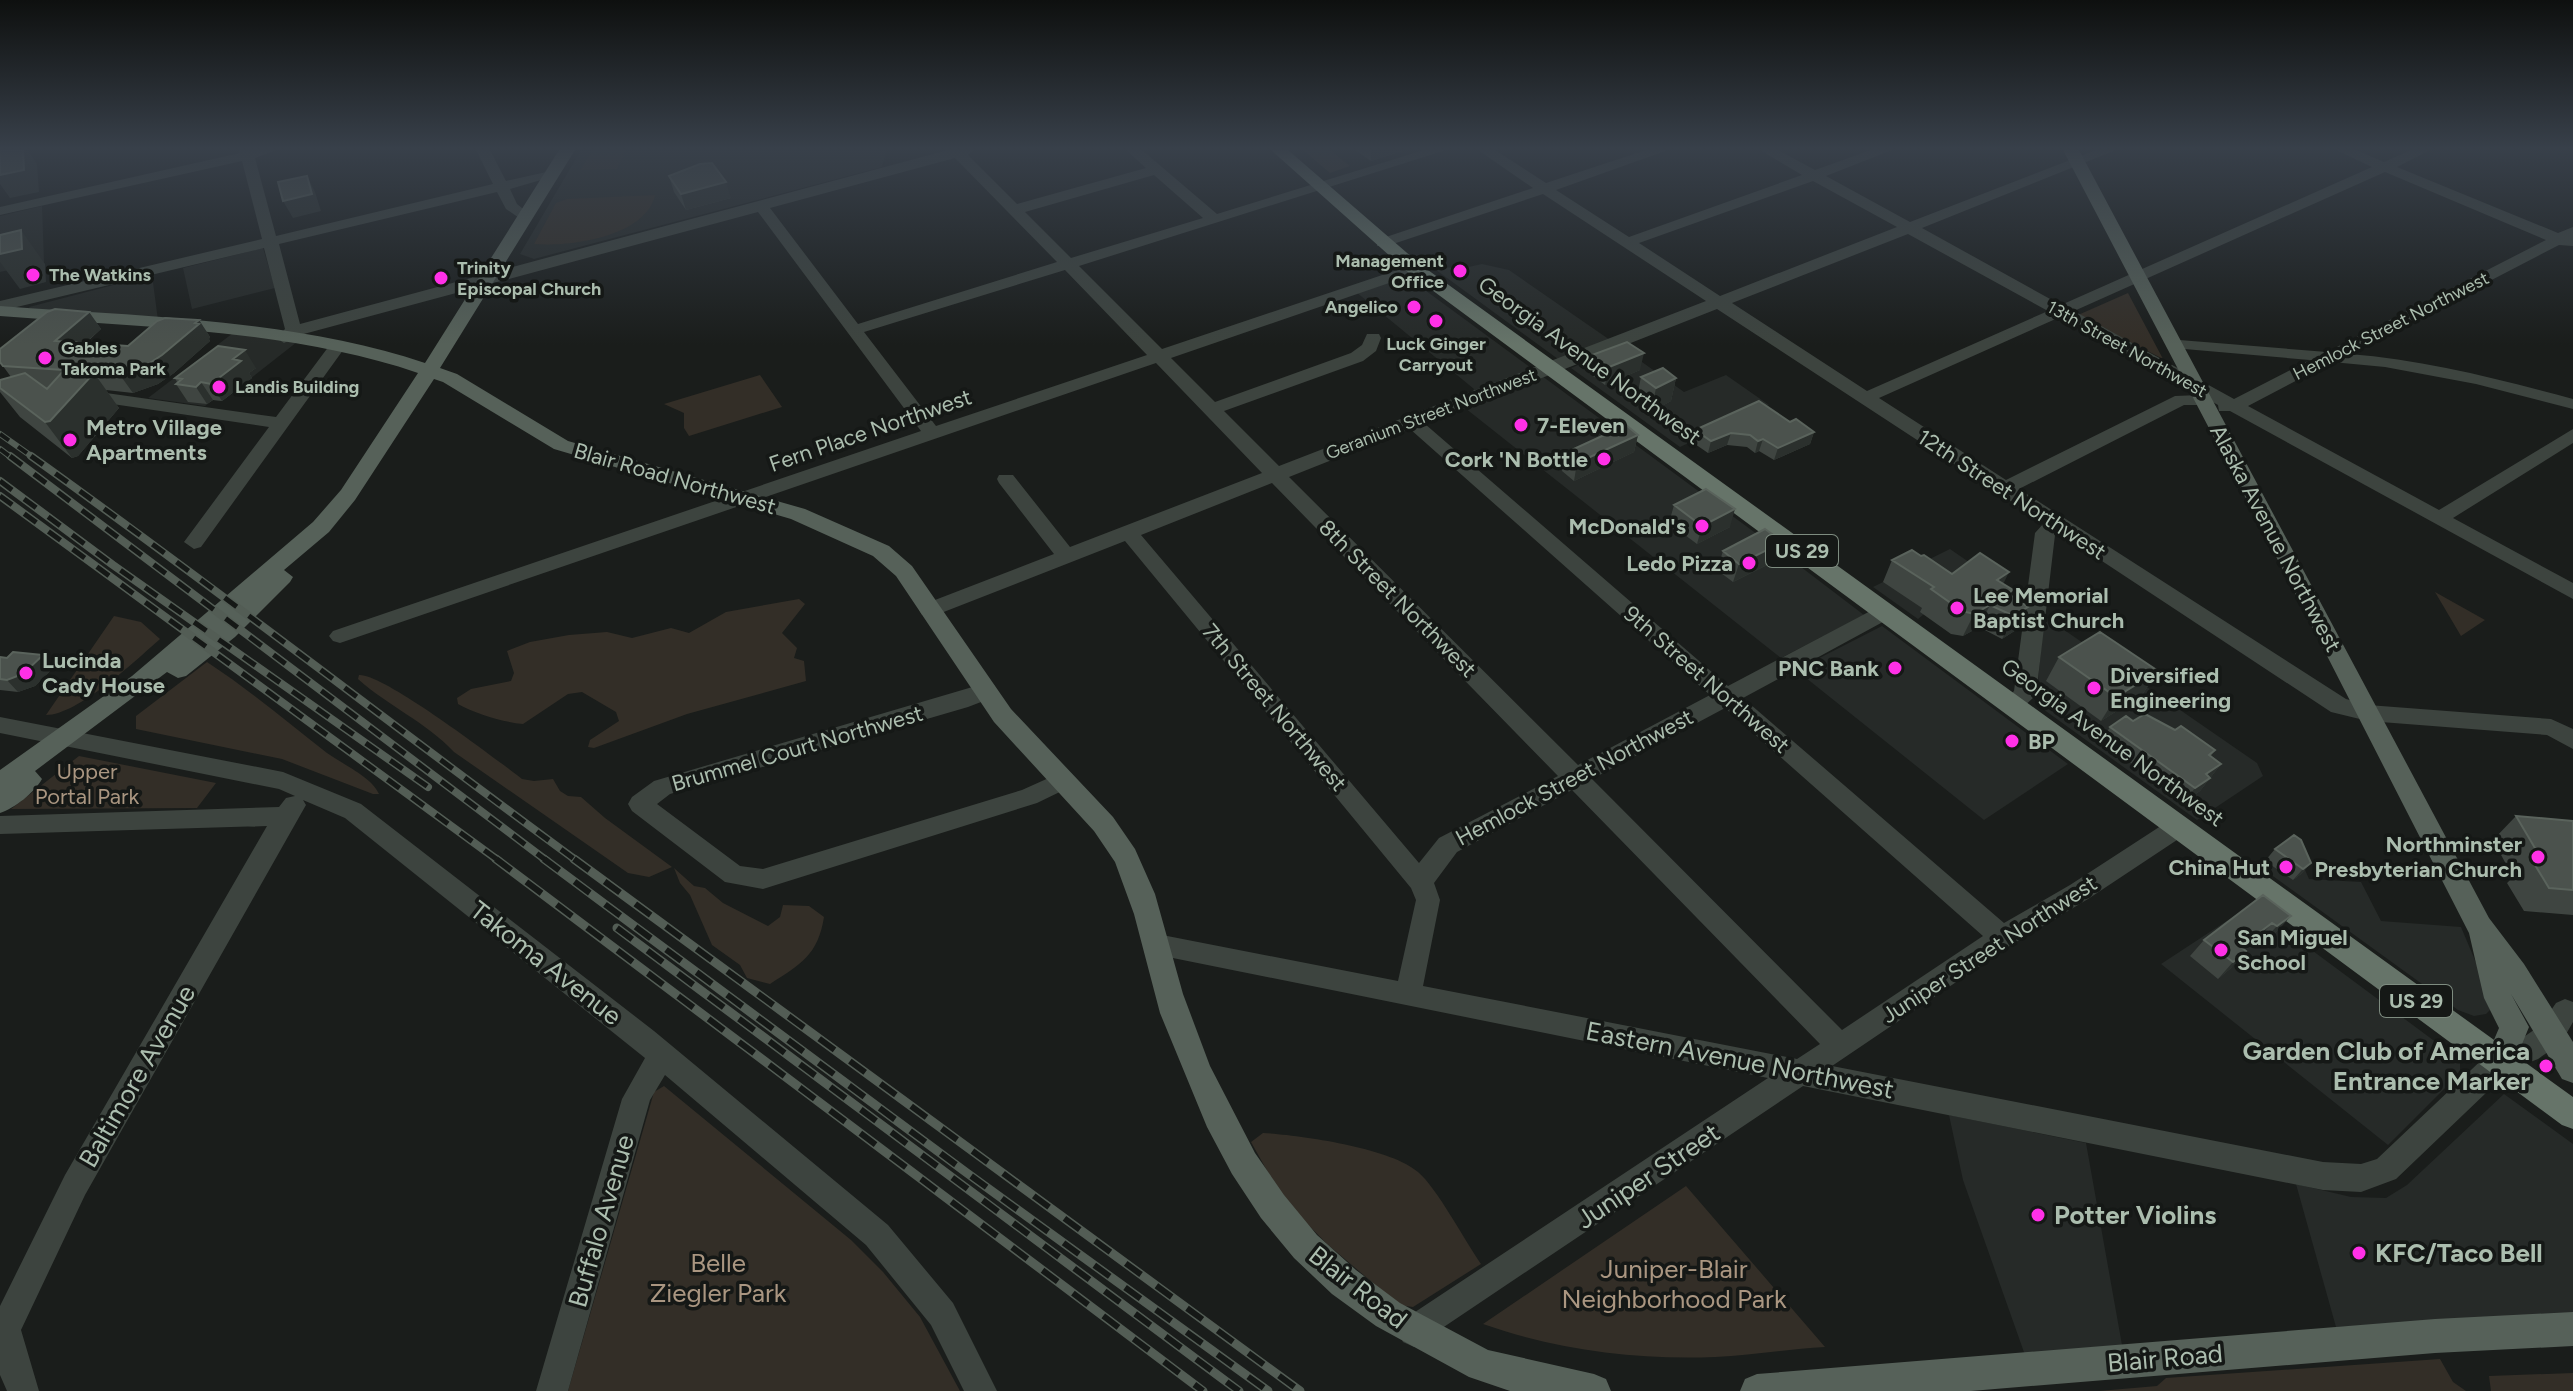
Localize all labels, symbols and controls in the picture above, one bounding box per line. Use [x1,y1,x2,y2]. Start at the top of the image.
place label: Management Office [1335,250,1444,293]
place label: Trinity Episcopal Church [457,257,601,300]
marker: Management Office [1451,262,1469,280]
place label: The Watkins [49,264,151,286]
marker: The Watkins [24,266,42,284]
street label: Hemlock Street Northwest [2289,267,2493,385]
marker: Trinity Episcopal Church [432,269,450,287]
street label: Georgia Avenue Northwest [1473,271,1706,450]
place label: Angelico [1325,296,1398,318]
street label: 13th Street Northwest [2043,296,2211,402]
marker: Angelico [1405,298,1423,316]
marker: Luck Ginger Carryout [1427,312,1445,330]
place label: Luck Ginger Carryout [1386,333,1486,376]
place label: Gables Takoma Park [61,337,166,380]
marker: Gables Takoma Park [36,349,54,367]
street label: Geranium Street Northwest [1323,364,1540,464]
place label: Landis Building [235,376,359,398]
marker: Landis Building [210,378,228,396]
street label: Fern Place Northwest [765,383,975,478]
place label: 7-Eleven [1537,412,1625,439]
place label: Metro Village Apartments [86,414,222,466]
marker: 7-Eleven [1512,416,1530,434]
street label: Alaska Avenue Northwest [2204,420,2347,656]
street label: 12th Street Northwest [1912,423,2111,566]
marker: Metro Village Apartments [61,431,79,449]
street label: Blair Road Northwest [571,437,779,520]
place label: Cork 'N Bottle [1445,446,1588,473]
marker: Cork 'N Bottle [1595,450,1613,468]
place label: McDonald's [1569,513,1686,540]
street label: 8th Street Northwest [1313,514,1482,683]
marker: McDonald's [1693,517,1711,535]
road number: US 29 [1766,535,1838,567]
place label: Ledo Pizza [1626,550,1733,577]
marker: Ledo Pizza [1740,554,1758,572]
place label: Lee Memorial Baptist Church [1973,582,2124,634]
marker: Lee Memorial Baptist Church [1948,599,1966,617]
street label: 9th Street Northwest [1618,600,1795,759]
street label: 7th Street Northwest [1197,618,1352,796]
place label: Lucinda Cady House [42,647,165,699]
street label: Georgia Avenue Northwest [1996,653,2229,832]
place label: PNC Bank [1778,655,1879,682]
marker: PNC Bank [1886,659,1904,677]
place label: Diversified Engineering [2110,662,2231,714]
marker: Lucinda Cady House [17,664,35,682]
marker: Diversified Engineering [2085,679,2103,697]
street label: Brummel Court Northwest [668,700,926,797]
street label: Hemlock Street Northwest [1451,703,1698,852]
place label: BP [2028,728,2055,755]
marker: BP [2003,732,2021,750]
park label: Upper Portal Park [35,758,139,810]
place label: Northminster Presbyterian Church [2314,831,2523,883]
marker: Northminster Presbyterian Church [2529,848,2547,866]
place label: China Hut [2168,854,2270,881]
marker: China Hut [2277,858,2295,876]
street label: Juniper Street Northwest [1877,870,2102,1029]
street label: Takoma Avenue [464,894,628,1032]
place label: San Miguel School [2237,924,2348,976]
marker: San Miguel School [2212,941,2230,959]
street label: Baltimore Avenue [72,979,202,1173]
road number: US 29 [2380,985,2452,1017]
street label: Eastern Avenue Northwest [1583,1014,1897,1106]
place label: Garden Club of America Entrance Marker [2243,1035,2530,1097]
marker: Garden Club of America Entrance Marker [2537,1057,2555,1075]
street label: Juniper Street [1570,1116,1726,1236]
street label: Buffalo Avenue [561,1131,641,1311]
place label: Potter Violins [2054,1199,2216,1231]
marker: Potter Violins [2029,1206,2047,1224]
place label: KFC/Taco Bell [2375,1237,2543,1269]
street label: Blair Road [1302,1239,1414,1335]
marker: KFC/Taco Bell [2350,1244,2368,1262]
park label: Belle Ziegler Park [650,1247,787,1309]
park label: Juniper-Blair Neighborhood Park [1561,1253,1787,1315]
street label: Blair Road [2106,1337,2224,1379]

